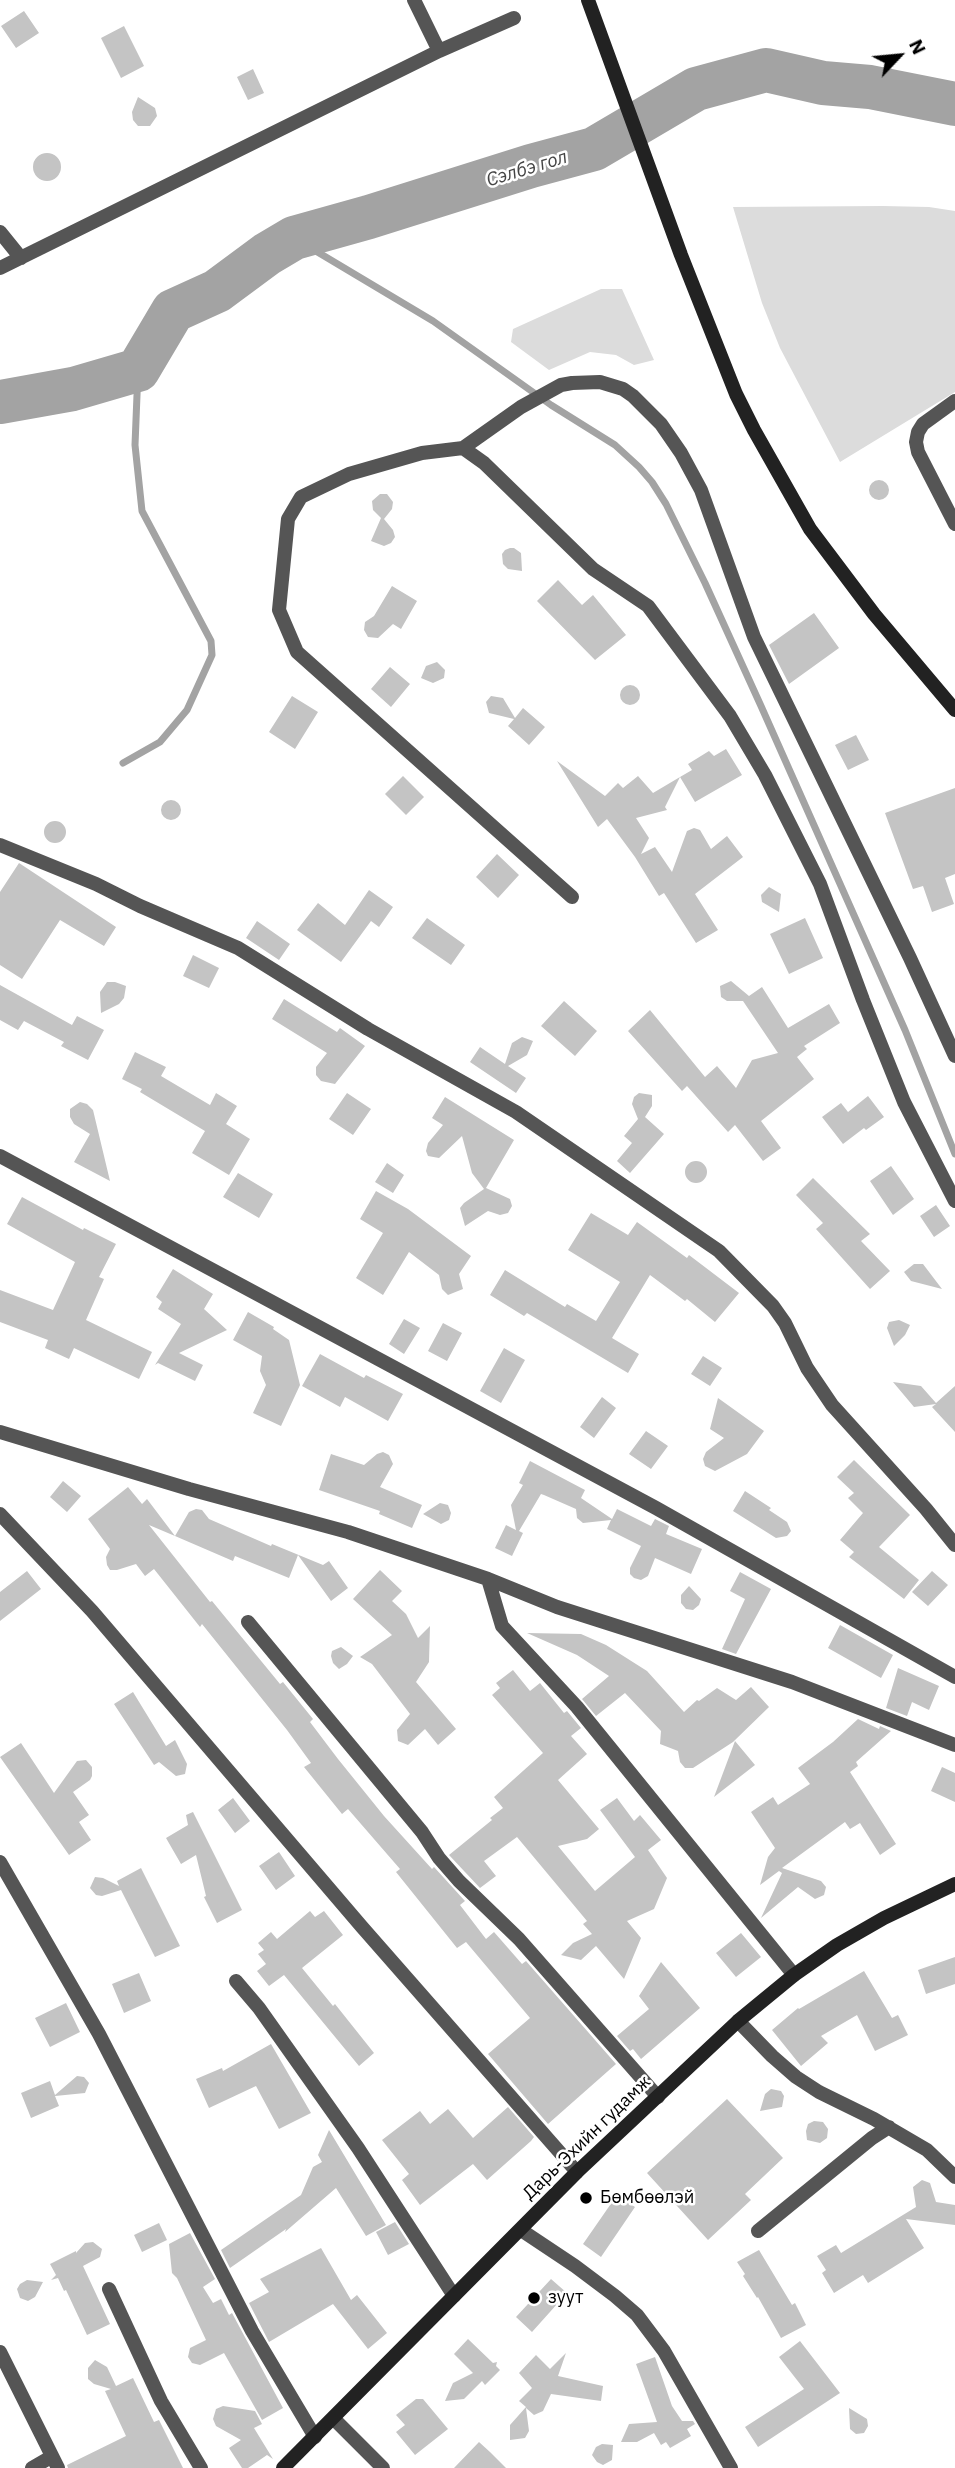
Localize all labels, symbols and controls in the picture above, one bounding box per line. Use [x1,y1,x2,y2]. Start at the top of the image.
north arrow [864,21,934,91]
text: N [904,35,932,58]
water label: Сэлбэ гол [484,146,570,192]
street label: Дарь-Эхийн гудамж [519,2071,655,2205]
place label: Бөмбөөлэй [600,2187,694,2209]
marker: Бөмбөөлэй [578,2190,594,2206]
place label: зуут [548,2287,583,2309]
marker: зуут [526,2290,542,2306]

